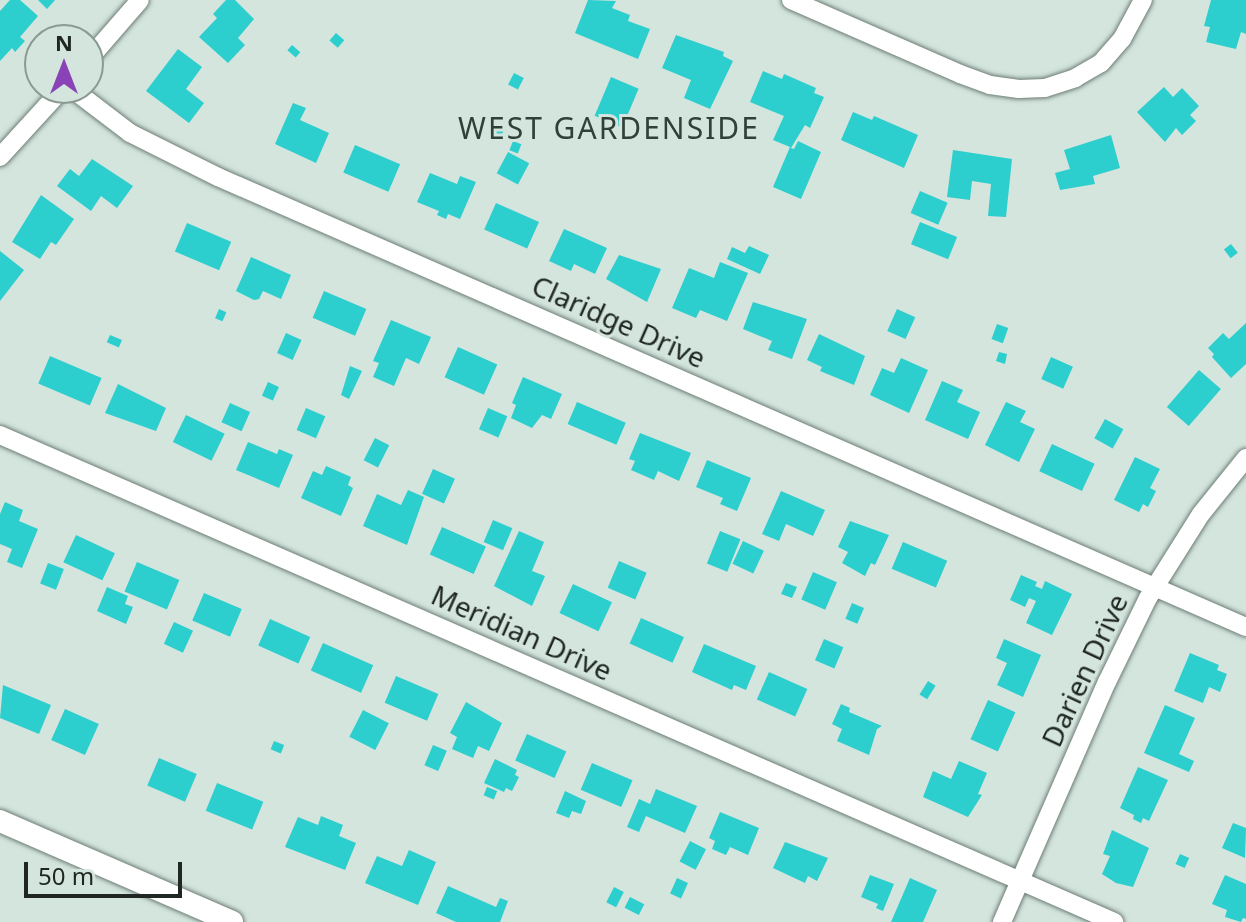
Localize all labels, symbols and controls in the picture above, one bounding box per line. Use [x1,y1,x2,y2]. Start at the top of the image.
north arrow [24,24,104,104]
text: N [55,27,73,57]
district label: WEST GARDENSIDE [458,110,760,146]
street label: Claridge Drive [527,268,711,374]
street label: Meridian Drive [427,577,617,687]
street label: Darien Drive [1034,588,1134,752]
scale bar [28,846,186,896]
text: 50 m [38,859,94,892]

